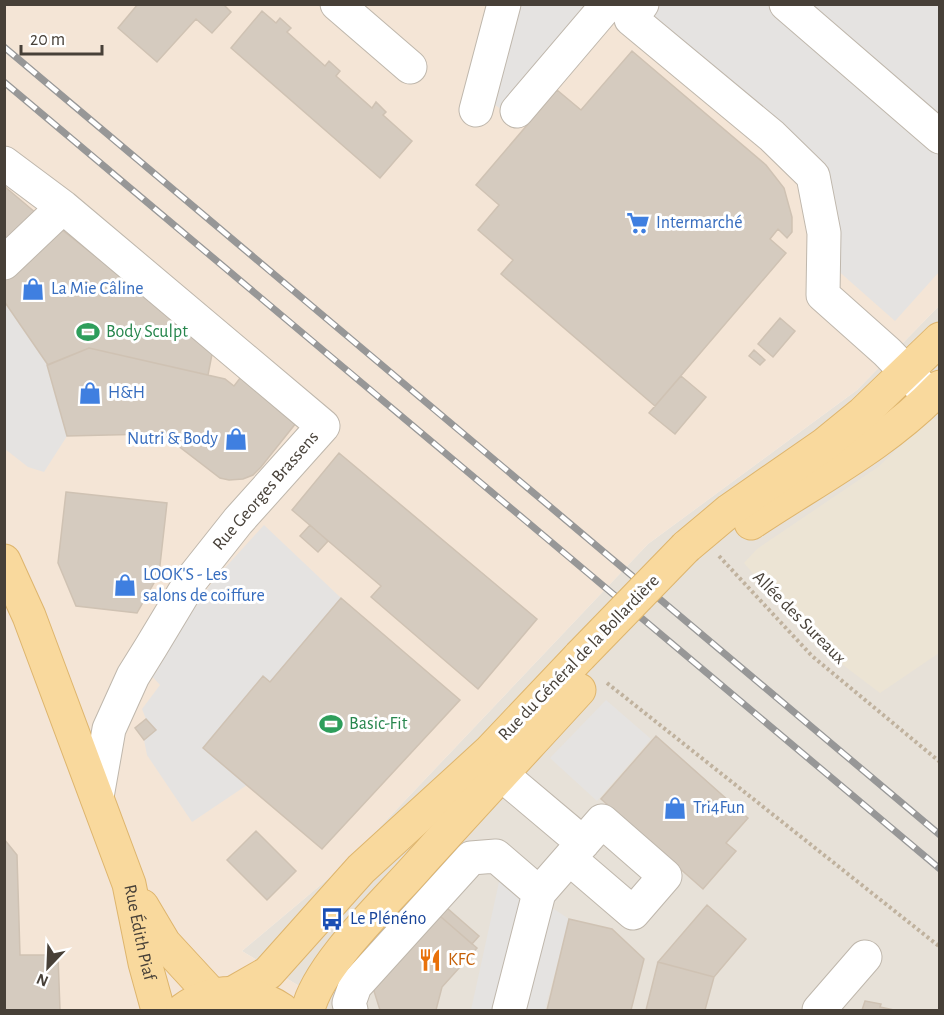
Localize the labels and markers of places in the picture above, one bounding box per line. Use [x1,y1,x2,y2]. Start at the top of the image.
supermarket icon: Intermarché [625,210,651,236]
place label: Intermarché [656,214,742,232]
shop icon: La Mie Câline [20,276,46,302]
place label: La Mie Câline [51,280,144,298]
sports icon: Body Sculpt [75,319,101,345]
place label: Body Sculpt [106,323,188,341]
shop icon: H&H [77,380,103,406]
place label: H&H [108,384,145,402]
shop icon: Nutri & Body [223,426,249,452]
place label: Nutri & Body [127,430,218,448]
place label: LOOK'S - Les salons de coiffure [143,566,265,605]
shop icon: LOOK'S - Les salons de coiffure [112,572,138,598]
sports icon: Basic-Fit [318,711,344,737]
place label: Basic-Fit [349,715,408,733]
shop icon: Tri4Fun [662,795,688,821]
place label: Tri4Fun [693,799,745,817]
bus stop icon: Le Plénéno [319,906,345,932]
place label: Le Plénéno [350,910,426,928]
restaurant icon: KFC [417,947,443,973]
place label: KFC [448,951,475,969]

